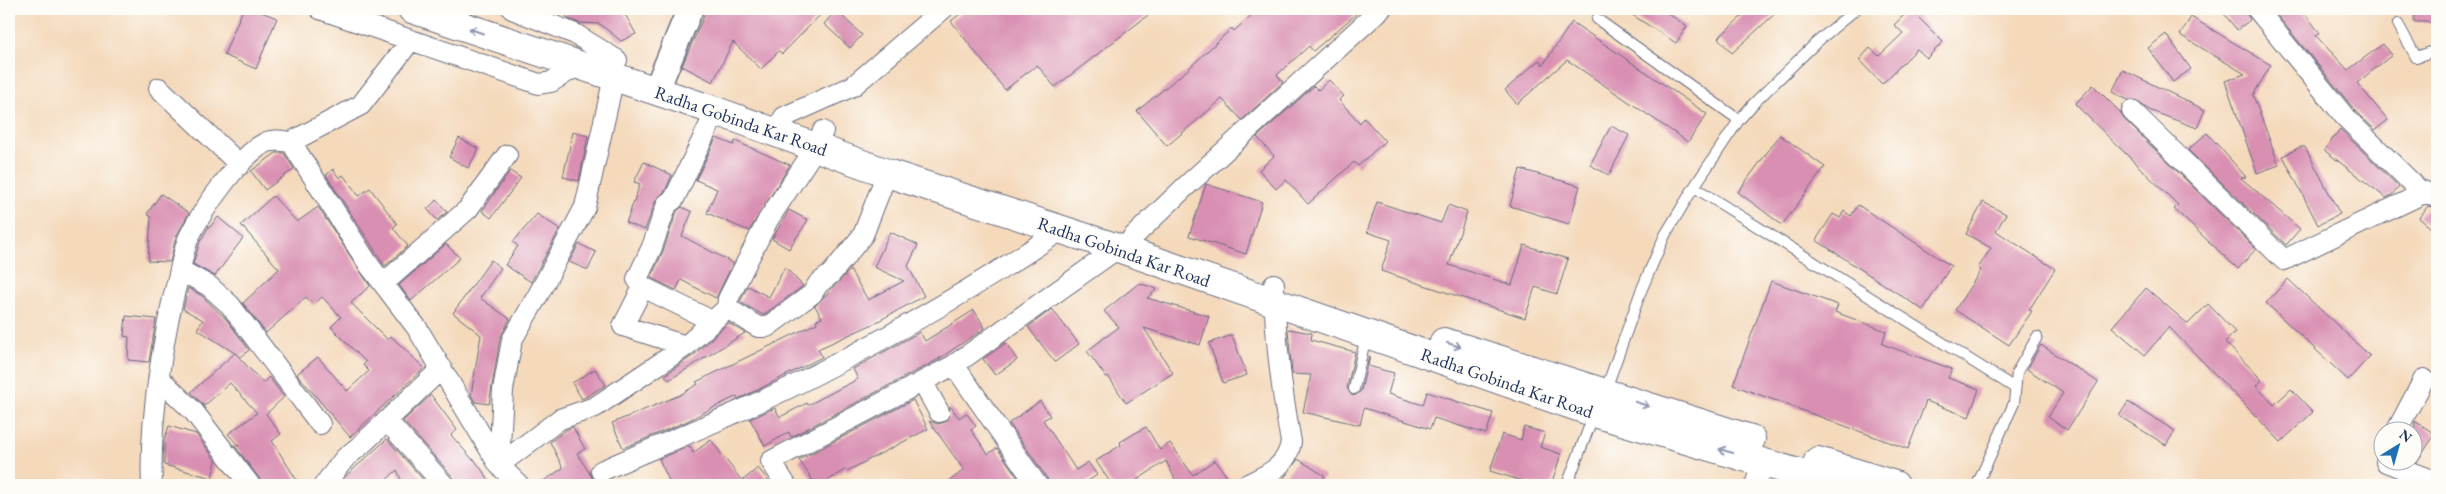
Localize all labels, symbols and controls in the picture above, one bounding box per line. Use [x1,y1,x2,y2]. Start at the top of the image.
one-way arrow [468,26,484,35]
street label: Radha Gobinda Kar Road [652,80,831,161]
street label: Radha Gobinda Kar Road [1035,211,1214,292]
one-way arrow [1445,341,1461,350]
street label: Radha Gobinda Kar Road [1418,342,1597,423]
one-way arrow [1634,400,1650,410]
north arrow [2374,422,2424,472]
text: N [2396,425,2416,447]
one-way arrow [1718,446,1734,455]

